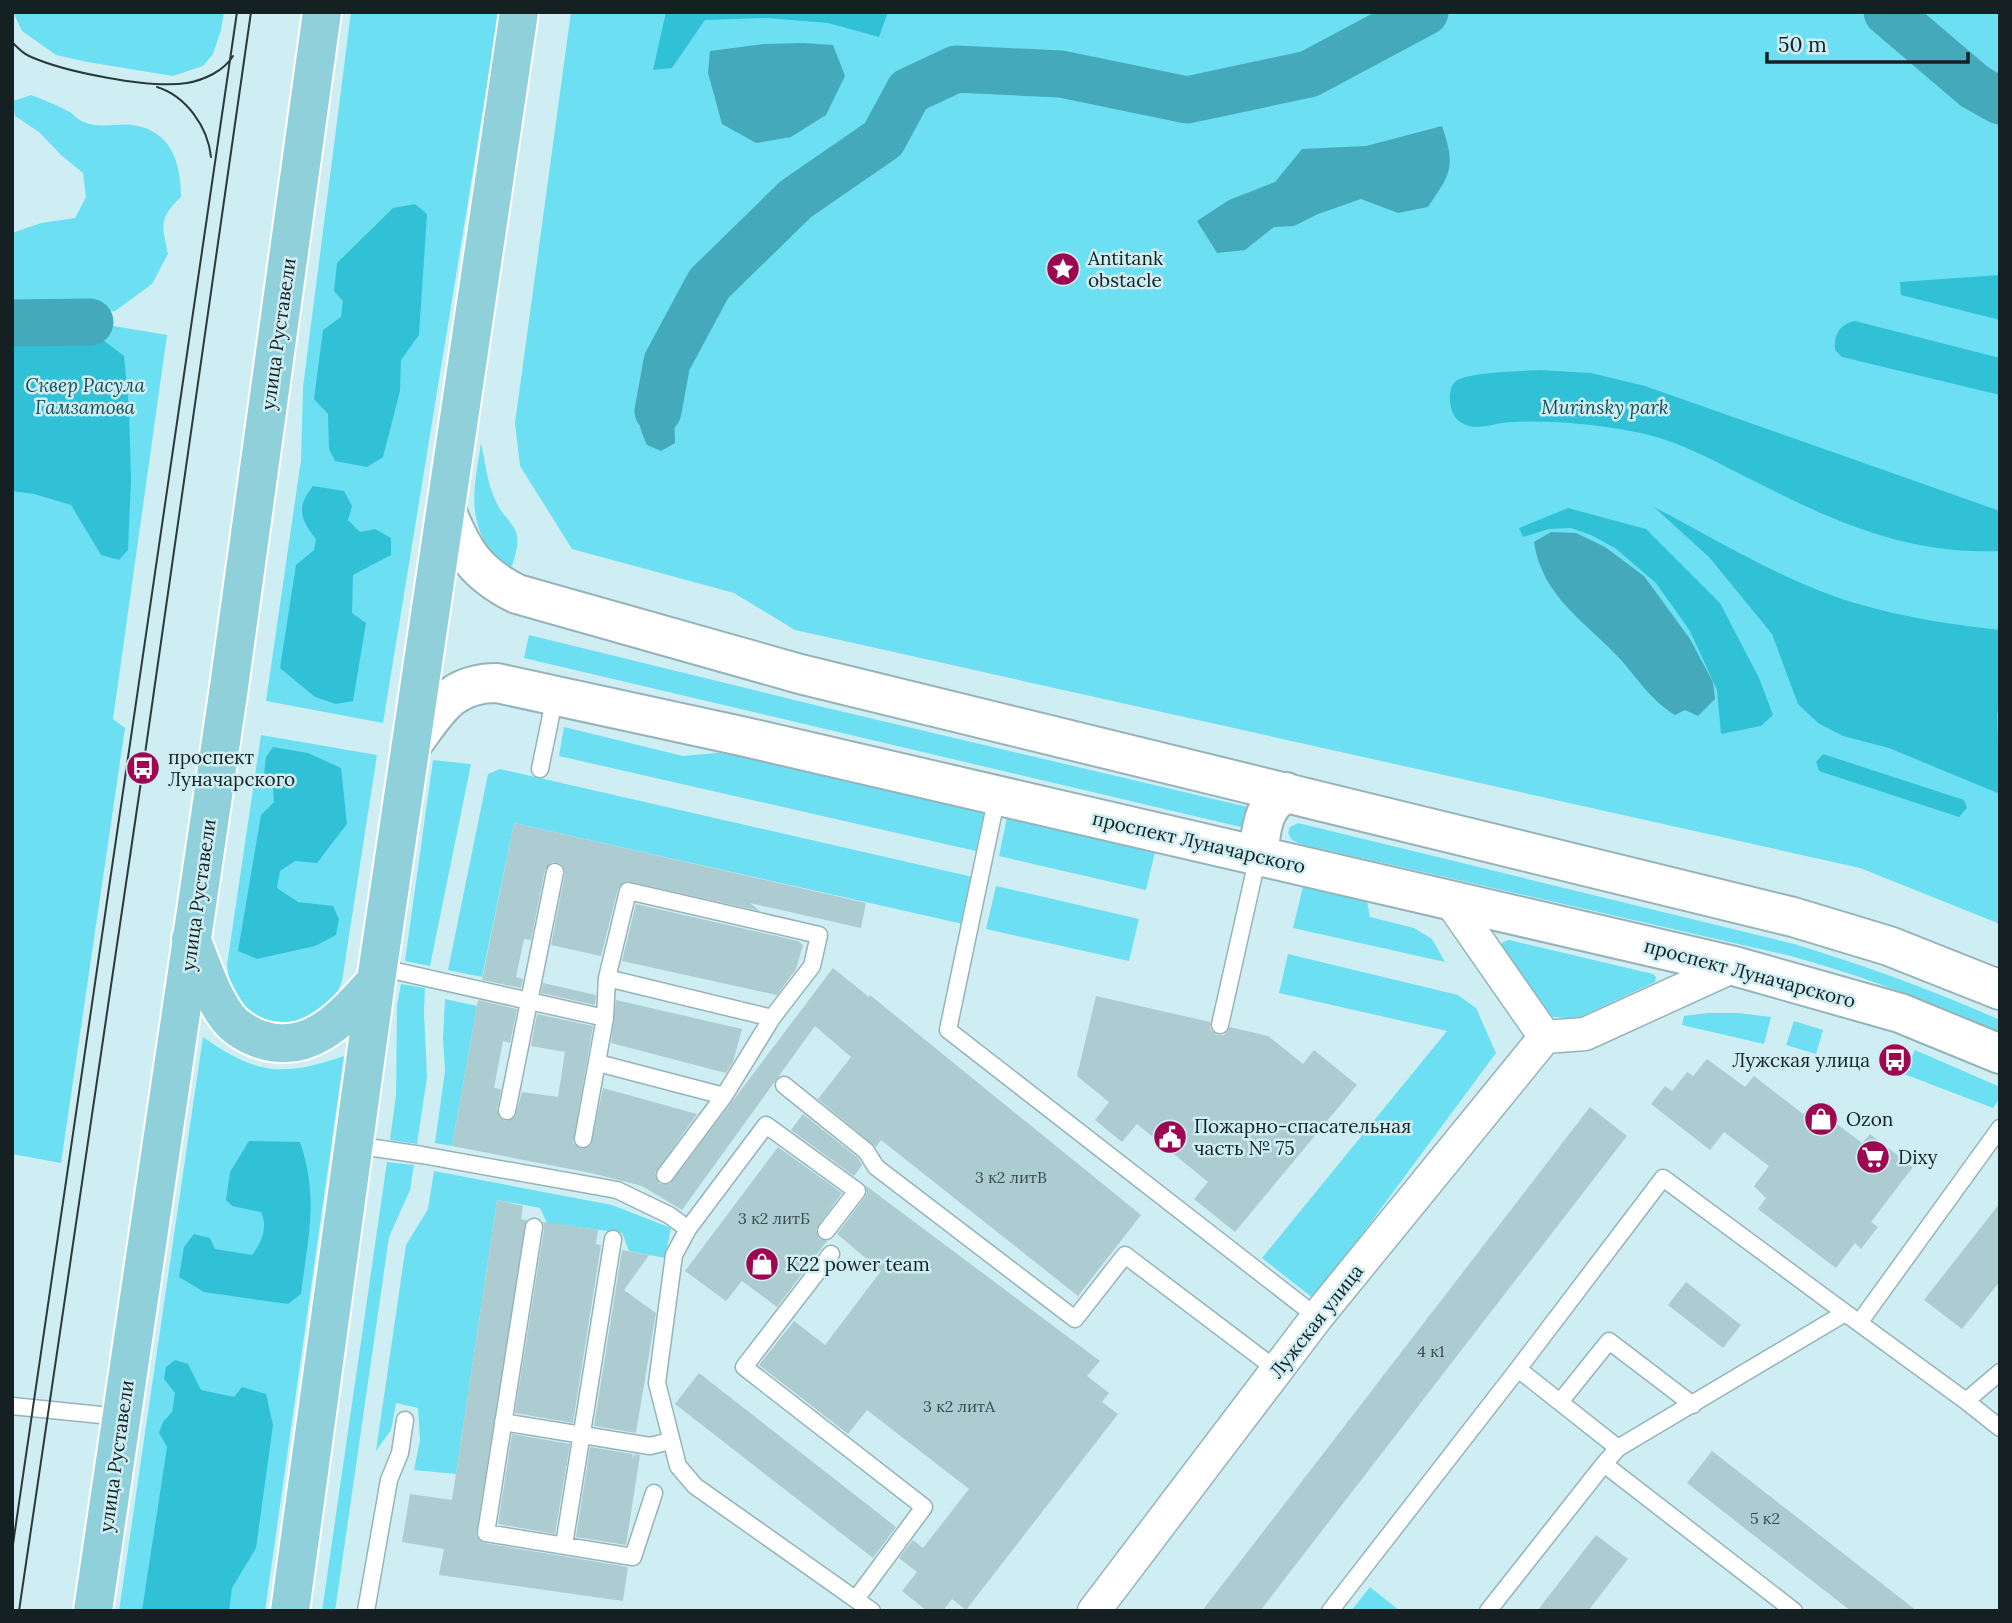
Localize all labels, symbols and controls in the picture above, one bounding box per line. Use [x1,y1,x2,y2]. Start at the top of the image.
scale bar [1767,21,1968,65]
text: 50 m [1778,31,1827,58]
place label: Antitank obstacle [1087,246,1164,292]
place icon: Antitank obstacle [1044,250,1082,288]
street label: улица Руставели [255,256,301,412]
park label: Сквер Расула Гамзатова [25,373,145,419]
park label: Murinsky park [1541,395,1669,419]
place label: проспект Луначарского [168,745,295,791]
bus stop icon: проспект Луначарского [124,749,162,787]
street label: проспект Луначарского [1090,806,1308,878]
street label: улица Руставели [175,817,221,973]
street label: проспект Луначарского [1642,933,1858,1013]
bus stop icon: Лужская улица [1876,1041,1914,1079]
place label: Лужская улица [1732,1048,1870,1072]
shop icon: Ozon [1802,1100,1840,1138]
place label: Ozon [1846,1107,1893,1131]
place label: Пожарно-спасательная часть № 75 [1194,1114,1411,1160]
public building icon: Пожарно-спасательная часть № 75 [1151,1118,1189,1156]
supermarket icon: Dixy [1854,1138,1892,1176]
place label: Dixy [1898,1145,1938,1169]
house number: 3 к2 литВ [975,1167,1047,1187]
house number: 3 к2 литБ [738,1208,810,1228]
shop icon: K22 power team [743,1245,781,1283]
place label: K22 power team [786,1252,930,1276]
street label: Лужская улица [1264,1259,1368,1383]
house number: 4 к1 [1417,1341,1445,1361]
street label: улица Руставели [93,1378,139,1534]
house number: 3 к2 литА [923,1396,996,1416]
house number: 5 к2 [1750,1508,1780,1528]

